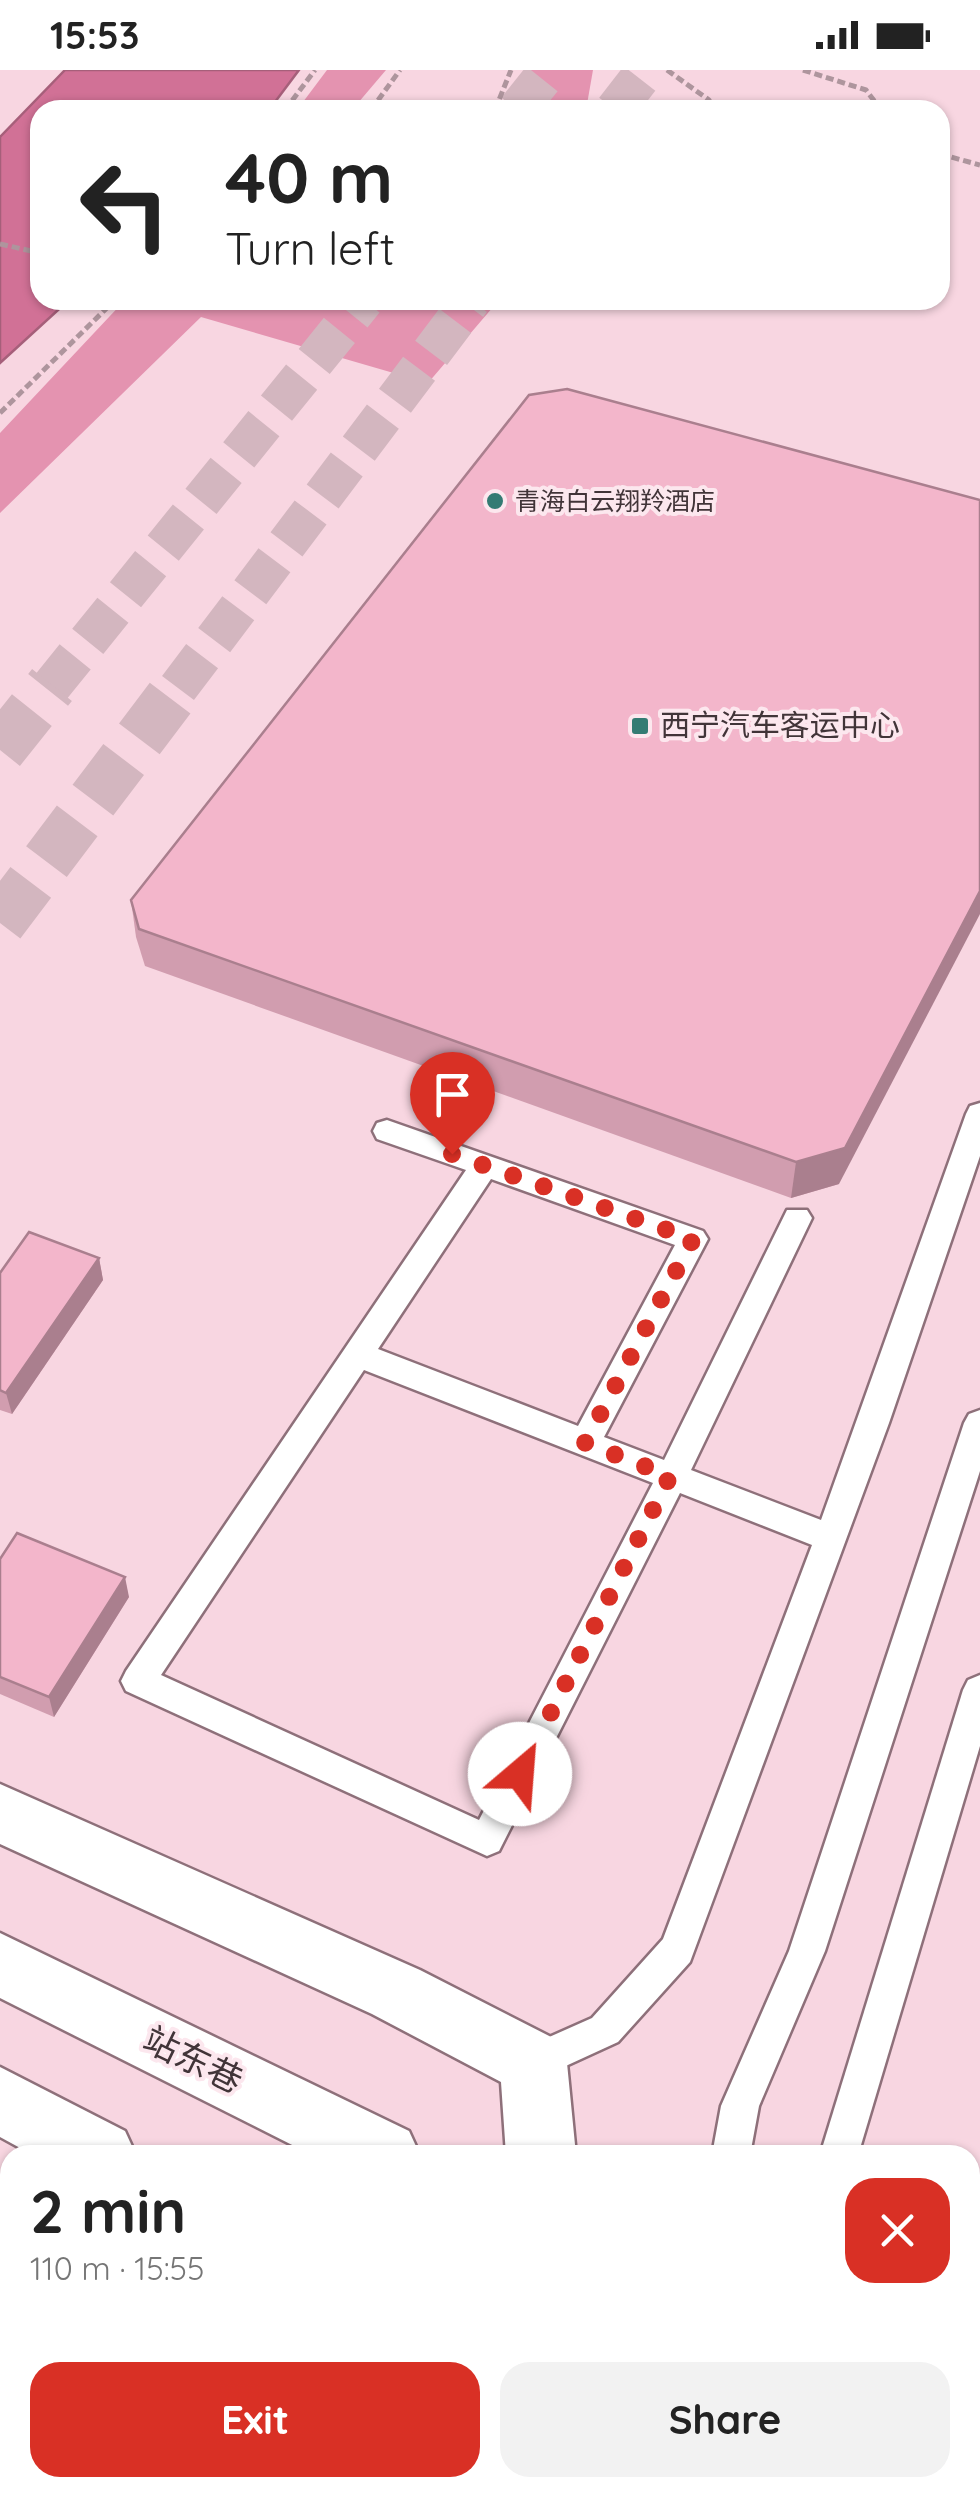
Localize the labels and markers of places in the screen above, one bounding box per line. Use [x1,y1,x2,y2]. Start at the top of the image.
place label: 青海白云翔羚酒店 [515,485,715,516]
marker: 青海白云翔羚酒店 [484,490,506,512]
place label: 西宁汽车客运中心 [660,706,900,744]
marker: 西宁汽车客运中心 [629,715,651,737]
pin [410,1052,495,1155]

